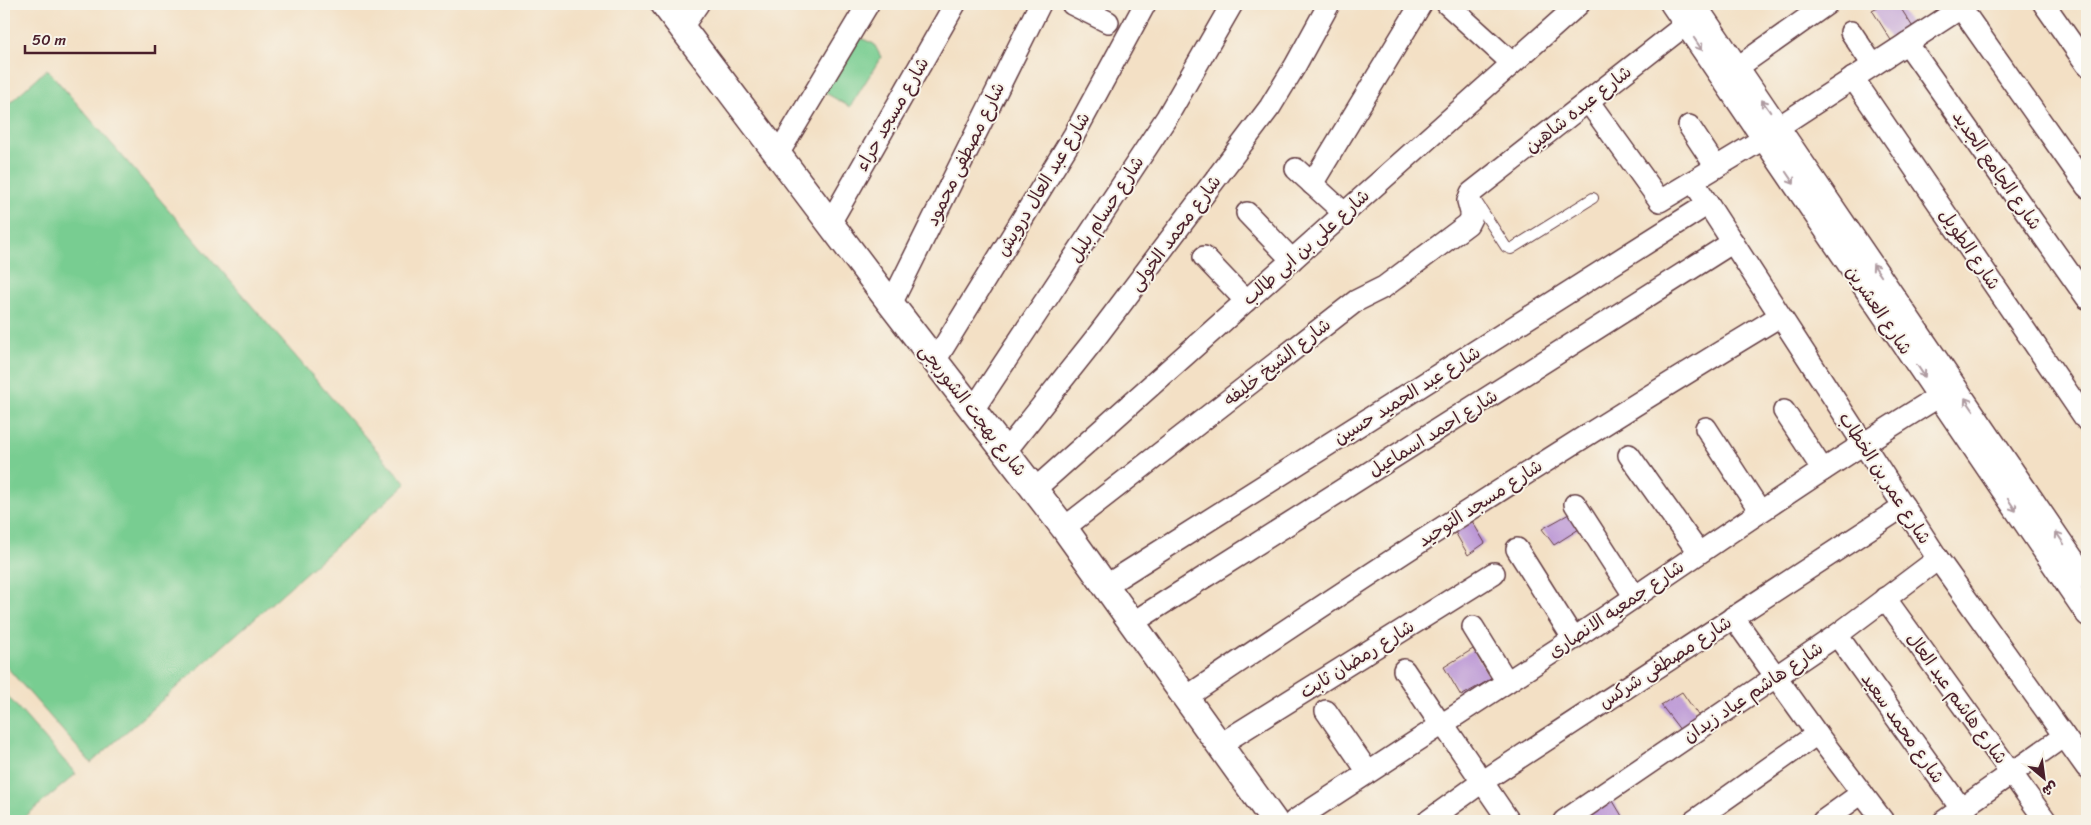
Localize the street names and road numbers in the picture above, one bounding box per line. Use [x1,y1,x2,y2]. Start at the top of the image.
street label: شارع مسجد حراء [846,51,938,177]
street label: شارع عبده شاهين [1517,56,1639,162]
street label: شارع مصطفى محمود [916,76,1014,232]
street label: شارع الجامع الجديد [1943,103,2051,237]
street label: شارع عبد العال درويش [987,105,1099,263]
street label: شارع حسام بلبل [1059,149,1153,269]
street label: شارع محمد الخولى [1120,168,1230,298]
street label: شارع على بن ابى طالب [1235,180,1377,314]
street label: شارع الطويل [1931,201,2009,297]
street label: شارع العشرين [1837,258,1921,362]
street label: شارع الشيخ خليفه [1216,309,1338,415]
street label: شارع بهجت الشوربجى [911,336,1035,484]
street label: شارع عبد الحميد حسين [1327,337,1487,453]
street label: شارع احمد اسماعيل [1362,380,1504,486]
street label: شارع عمر بن الخطاب [1830,405,1940,551]
street label: شارع مسجد التوحيد [1411,450,1549,556]
street label: شارع جمعيه الانصارى [1541,551,1691,667]
street label: شارع مصطفى شركس [1592,607,1738,717]
street label: شارع رمضان ثابت [1293,611,1421,707]
street label: شارع هاشم عبد العال [1898,625,2016,771]
street label: شارع هاشم عياد زيدان [1676,633,1830,751]
street label: شارع محمد سعيد [1853,666,1953,790]

